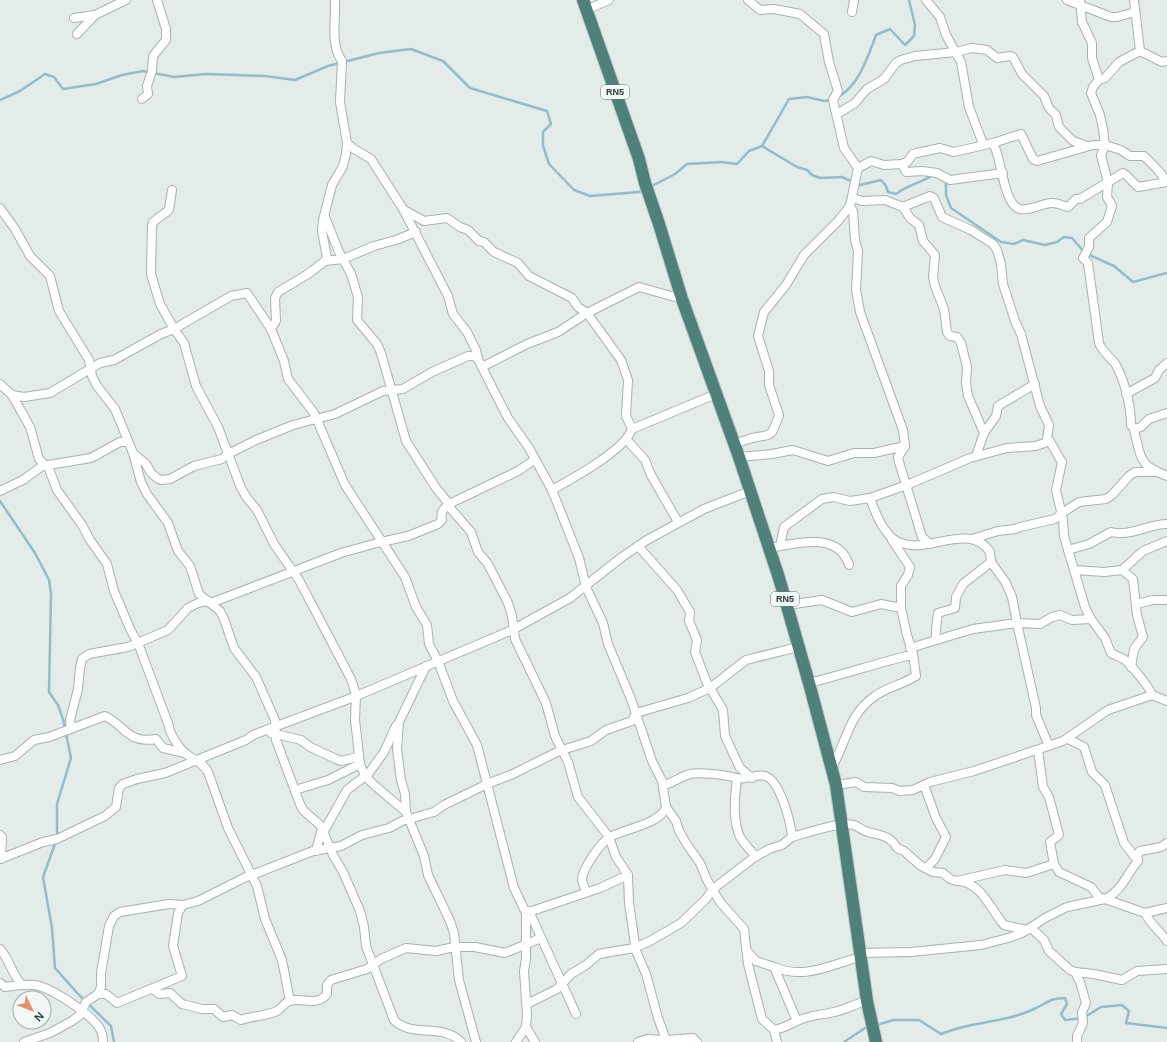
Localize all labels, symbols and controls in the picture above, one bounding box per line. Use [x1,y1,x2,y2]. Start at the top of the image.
road number: RN5 [601,85,629,99]
road number: RN5 [771,592,799,606]
north arrow [12,990,52,1030]
text: N [32,1010,46,1024]

